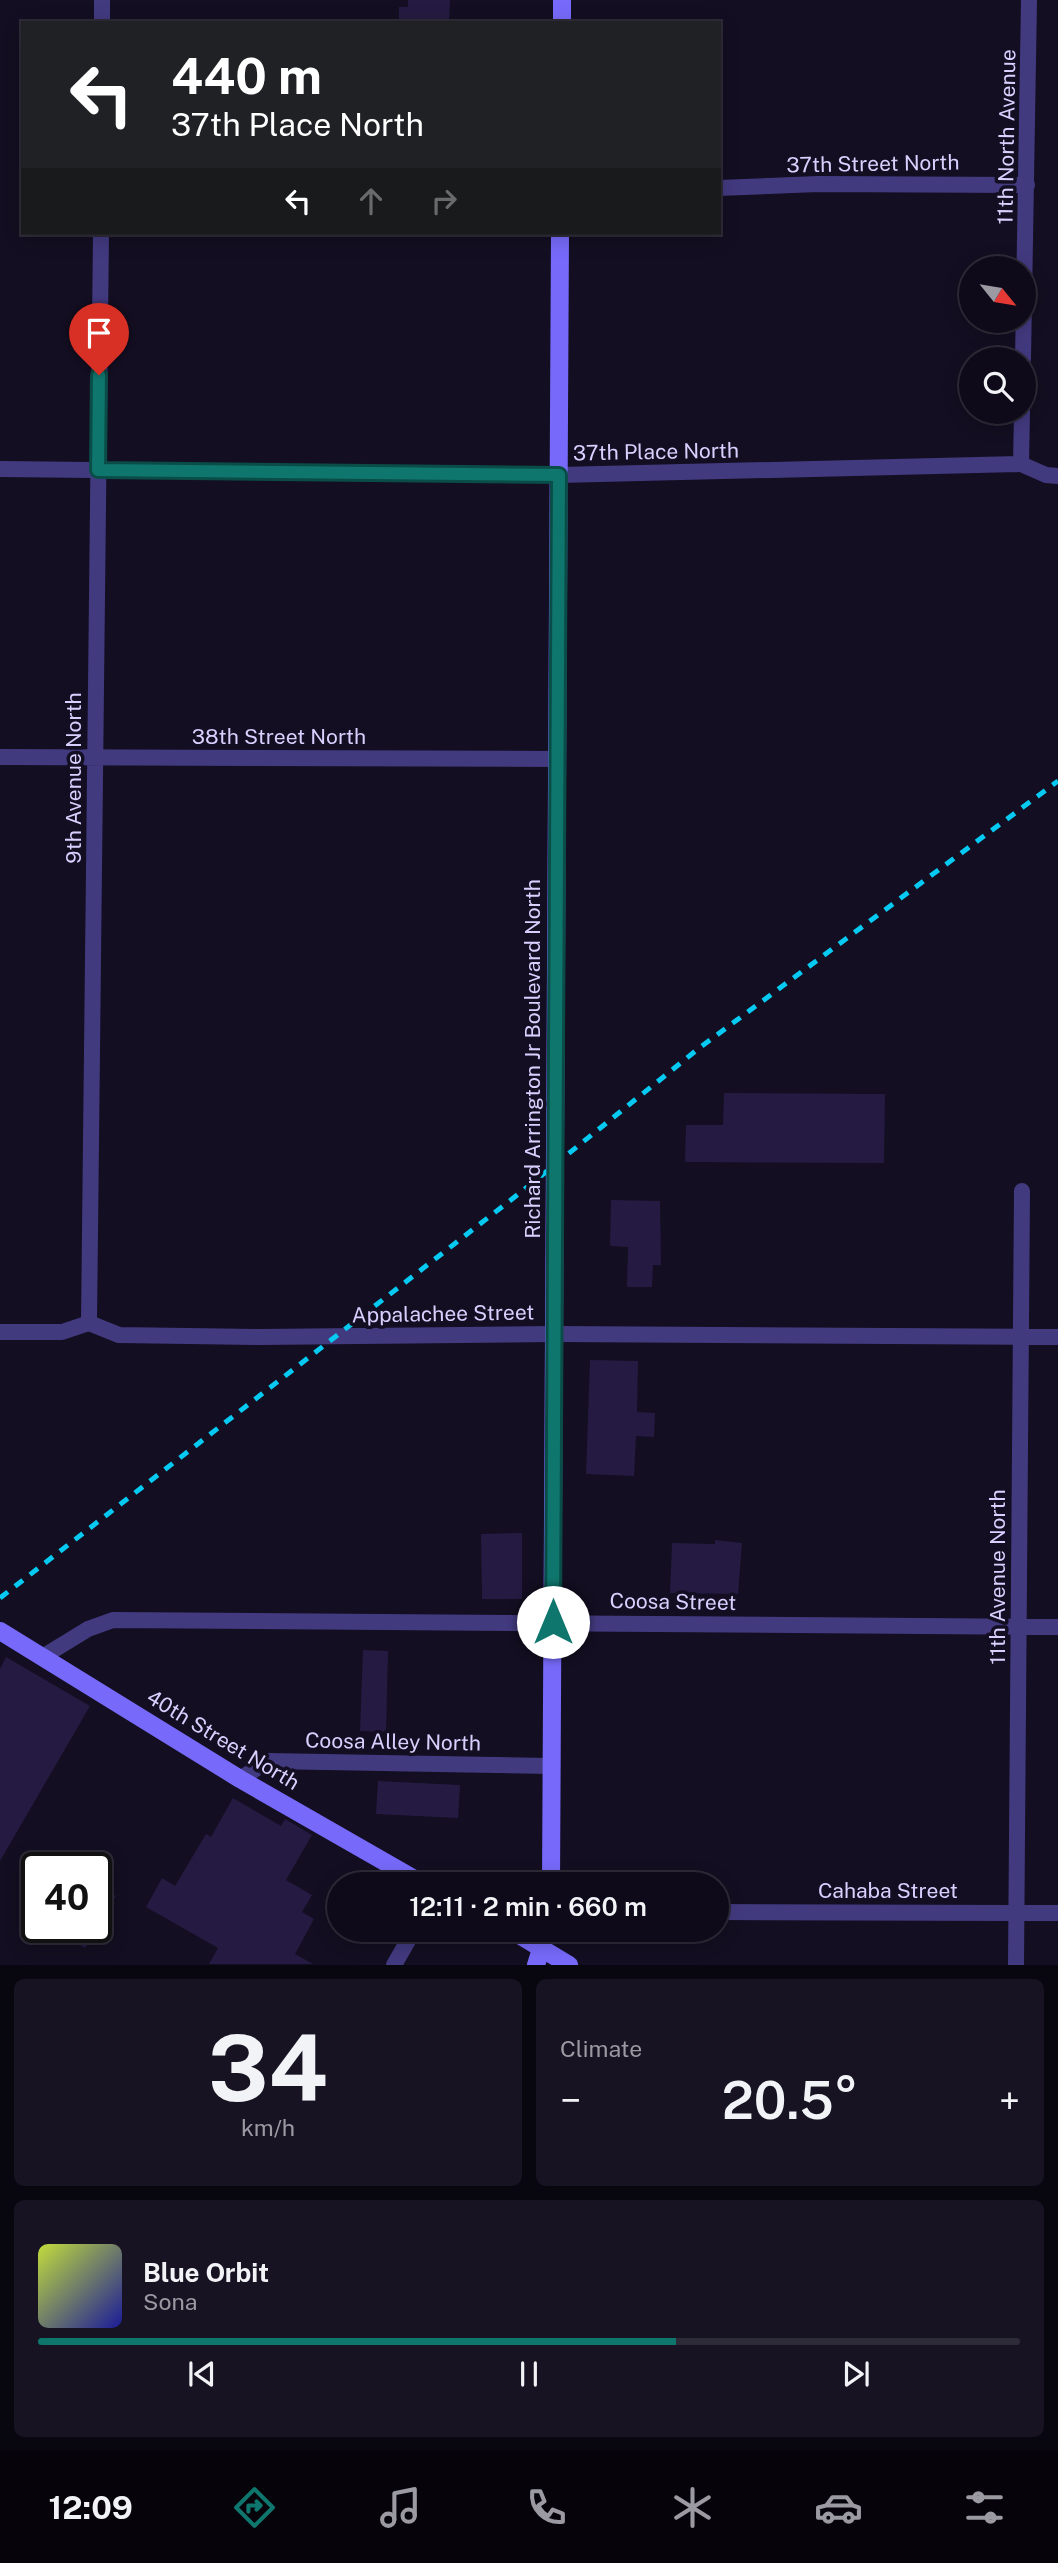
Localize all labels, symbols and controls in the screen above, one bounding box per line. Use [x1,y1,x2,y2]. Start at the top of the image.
text: 440 m [171,47,322,105]
icon: left [56,49,147,140]
street label: 11th North Avenue [992,49,1021,225]
text: 37th Place North [171,106,424,143]
street label: 37th Street North [786,149,960,178]
icon: left [279,182,317,220]
icon: ahead [352,182,390,220]
icon: right [425,182,463,220]
north arrow [959,256,1036,332]
map controls [959,256,1036,424]
pin [69,303,129,375]
icon: arrive [80,314,118,352]
button: search [959,347,1036,424]
street label: 37th Place North [573,438,739,465]
street label: 9th Avenue North [61,692,86,864]
street label: 38th Street North [192,724,366,749]
street label: Richard Arrington Jr Boulevard North [520,879,545,1239]
street label: Appalachee Street [351,1299,535,1328]
street label: 11th Avenue North [985,1489,1010,1665]
position arrow [516,1585,590,1659]
street label: Coosa Street [609,1588,737,1615]
street label: 40th Street North [142,1684,304,1795]
street label: Coosa Alley North [305,1727,481,1756]
speed limit sign: 40 [21,1852,112,1943]
street label: Cahaba Street [818,1878,958,1903]
text: 12:11 · 2 min · 660 m [409,1891,647,1922]
text: 34 [208,2015,328,2121]
text: Climate [560,2035,642,2062]
text: 20.5° [722,2070,858,2131]
text: − [560,2078,581,2123]
text: + [999,2078,1020,2123]
text: km/h [241,2114,295,2141]
text: Blue Orbit [143,2257,269,2288]
text: Sona [143,2288,197,2315]
icon: previous [183,2355,221,2393]
icon: pause [510,2355,548,2393]
icon: next [837,2355,875,2393]
icon: directions [230,2483,279,2532]
icon: music [376,2483,425,2532]
icon: phone [522,2483,571,2532]
icon: climate [668,2483,717,2532]
icon: car [814,2483,863,2532]
icon: filters [960,2483,1009,2532]
text: 12:09 [49,2489,133,2526]

